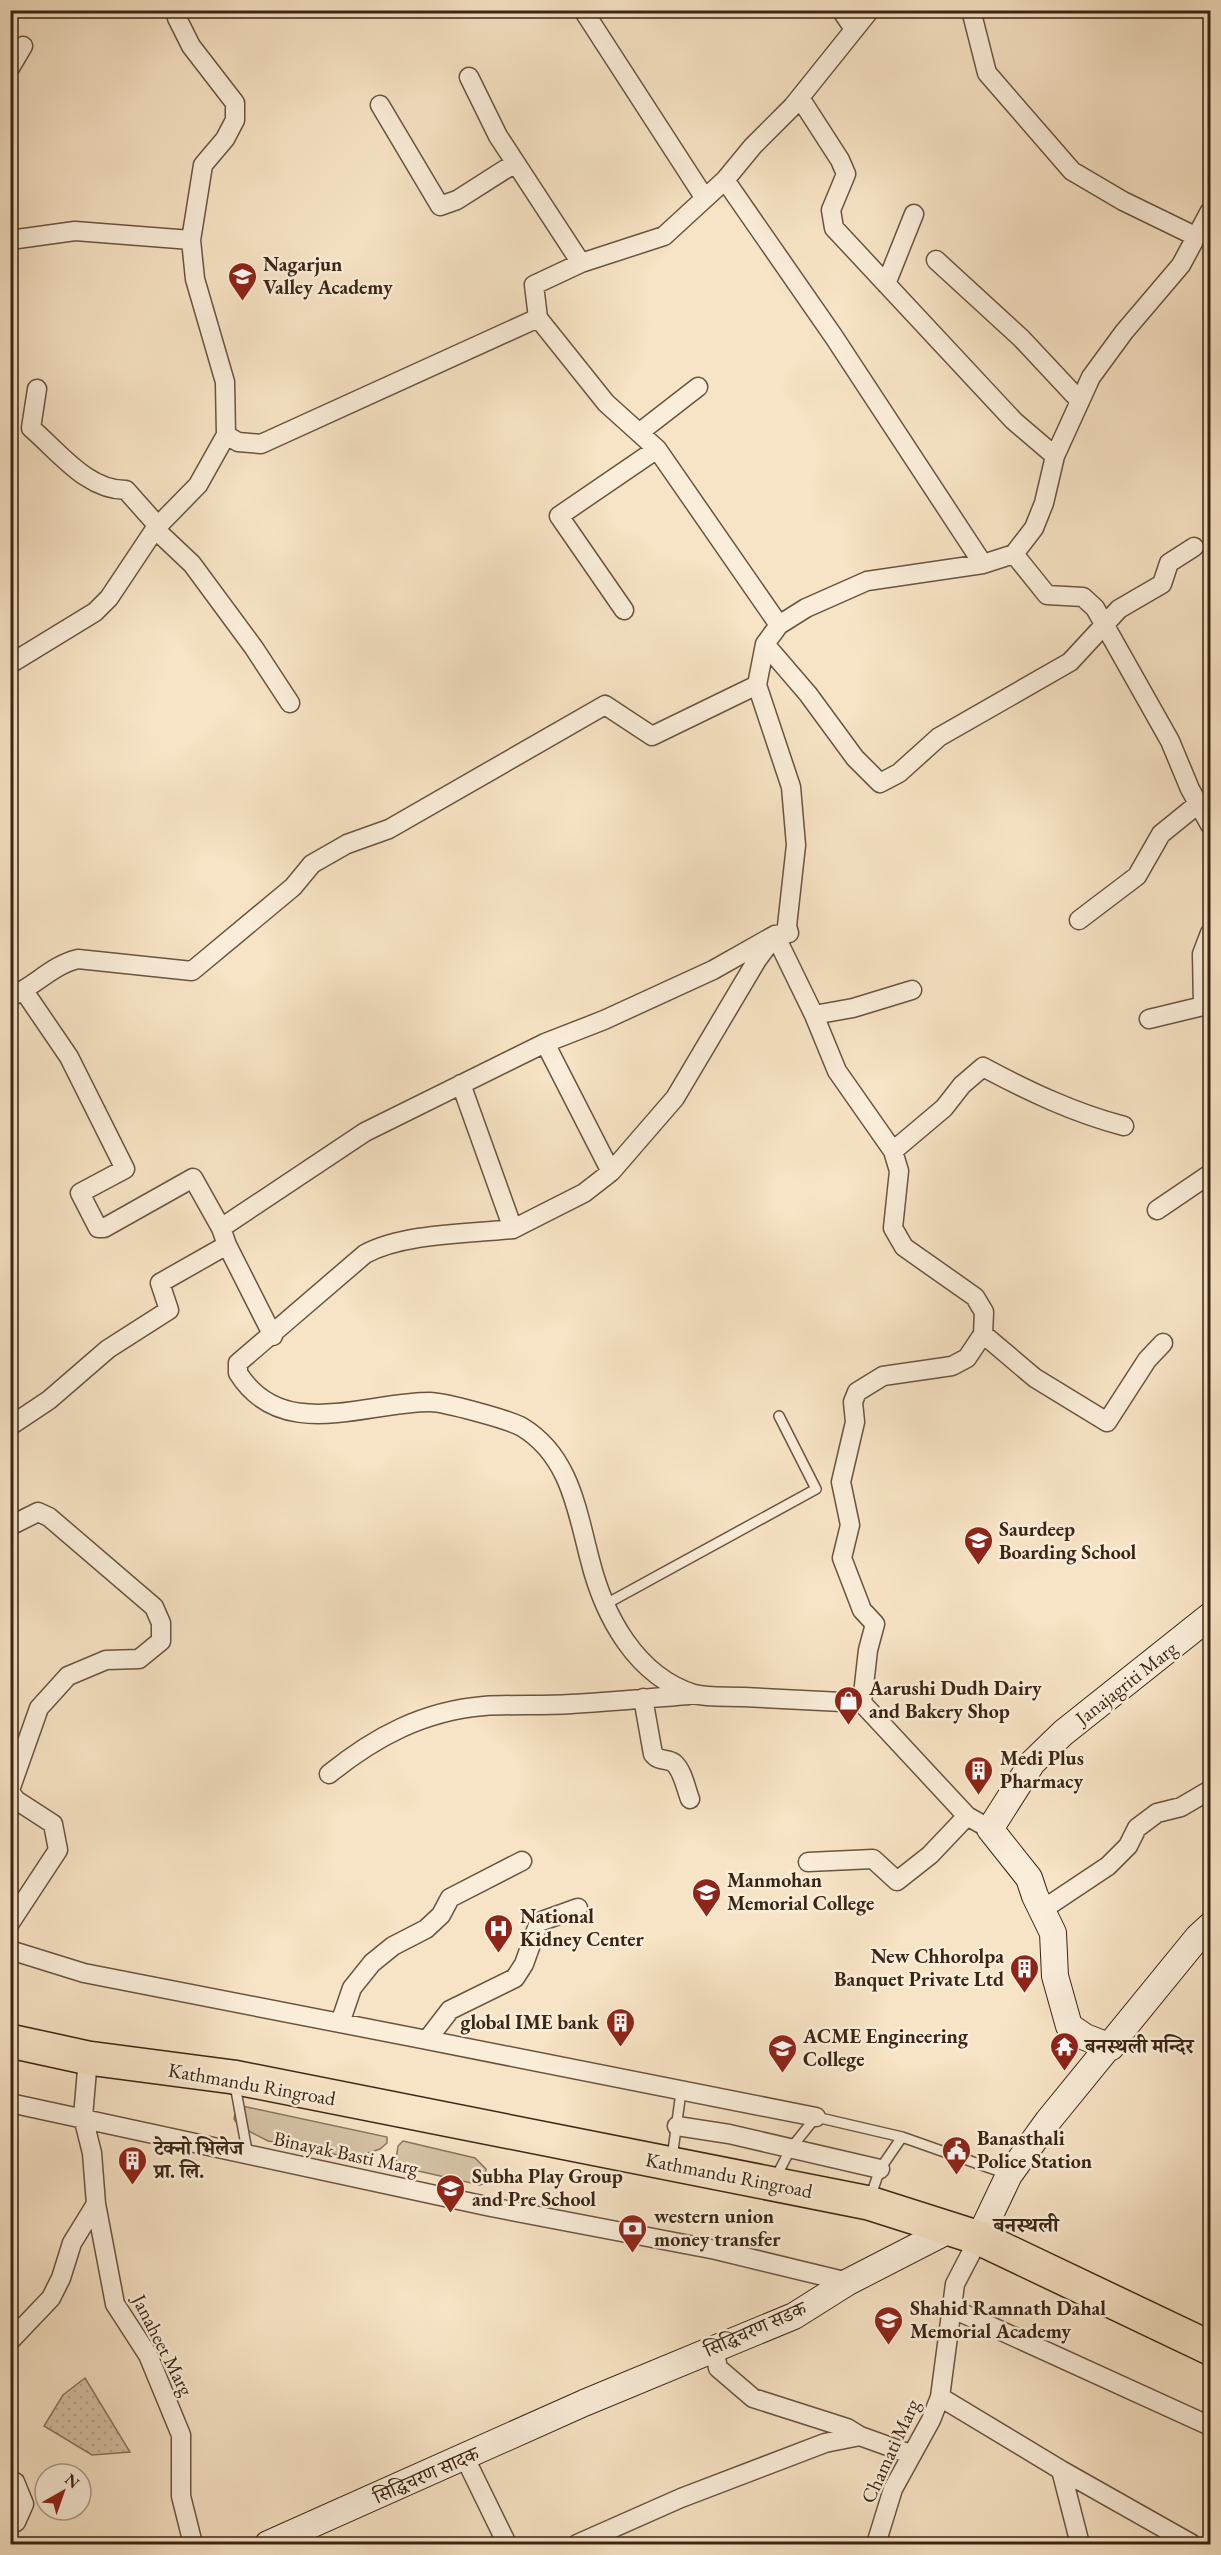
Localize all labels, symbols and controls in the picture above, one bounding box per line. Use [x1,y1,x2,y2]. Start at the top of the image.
place label: Nagarjun Valley Academy [263,251,393,300]
school or university icon: Nagarjun Valley Academy [226,260,258,302]
place label: Saurdeep Boarding School [999,1516,1137,1565]
school or university icon: Saurdeep Boarding School [962,1524,994,1566]
street label: Janajagriti Marg [1068,1635,1182,1732]
place label: Aarushi Dudh Dairy and Bakery Shop [868,1675,1042,1724]
shop icon: Aarushi Dudh Dairy and Bakery Shop [832,1684,864,1726]
place label: Medi Plus Pharmacy [1000,1745,1084,1794]
building icon: Medi Plus Pharmacy [963,1754,995,1796]
place label: Manmohan Memorial College [727,1867,874,1916]
school or university icon: Manmohan Memorial College [690,1876,722,1918]
place label: National Kidney Center [520,1903,645,1952]
hospital icon: National Kidney Center [483,1912,515,1954]
place label: New Chhorolpa Banquet Private Ltd [834,1943,1004,1992]
building icon: New Chhorolpa Banquet Private Ltd [1009,1952,1041,1994]
building icon: global IME bank [604,2006,636,2048]
place label: global IME bank [460,2009,600,2035]
place label: ACME Engineering College [802,2023,969,2072]
temple icon: बनस्थली मन्दिर [1048,2030,1080,2072]
school or university icon: ACME Engineering College [766,2032,798,2074]
place label: बनस्थली मन्दिर [1083,2033,1195,2059]
street label: Kathmandu Ringroad [166,2056,339,2112]
street label: Binayak Basti Marg [271,2125,421,2181]
place label: Banasthali Police Station [977,2125,1092,2174]
public building icon: Banasthali Police Station [940,2134,972,2176]
place label: टेक्नो भिलेज प्रा. लि. [152,2135,245,2184]
building icon: टेक्नो भिलेज प्रा. लि. [117,2144,149,2186]
street label: Kathmandu Ringroad [643,2146,816,2204]
place label: Subha Play Group and Pre School [472,2163,623,2212]
school or university icon: Subha Play Group and Pre School [435,2172,467,2214]
place label: western union money transfer [654,2203,781,2252]
district label: बनस्थली [991,2211,1060,2238]
bank icon: western union money transfer [617,2212,649,2254]
street label: Janaheet Marg [125,2288,200,2400]
street label: सिद्धिचरण सडक [699,2294,812,2363]
place label: Shahid Ramnath Dahal Memorial Academy [910,2295,1106,2344]
school or university icon: Shahid Ramnath Dahal Memorial Academy [873,2304,905,2346]
street label: Chamati Marg [855,2394,926,2507]
street label: सिद्धिचरण सादक [368,2439,485,2510]
north arrow [33,2462,93,2522]
text: N [61,2469,84,2493]

